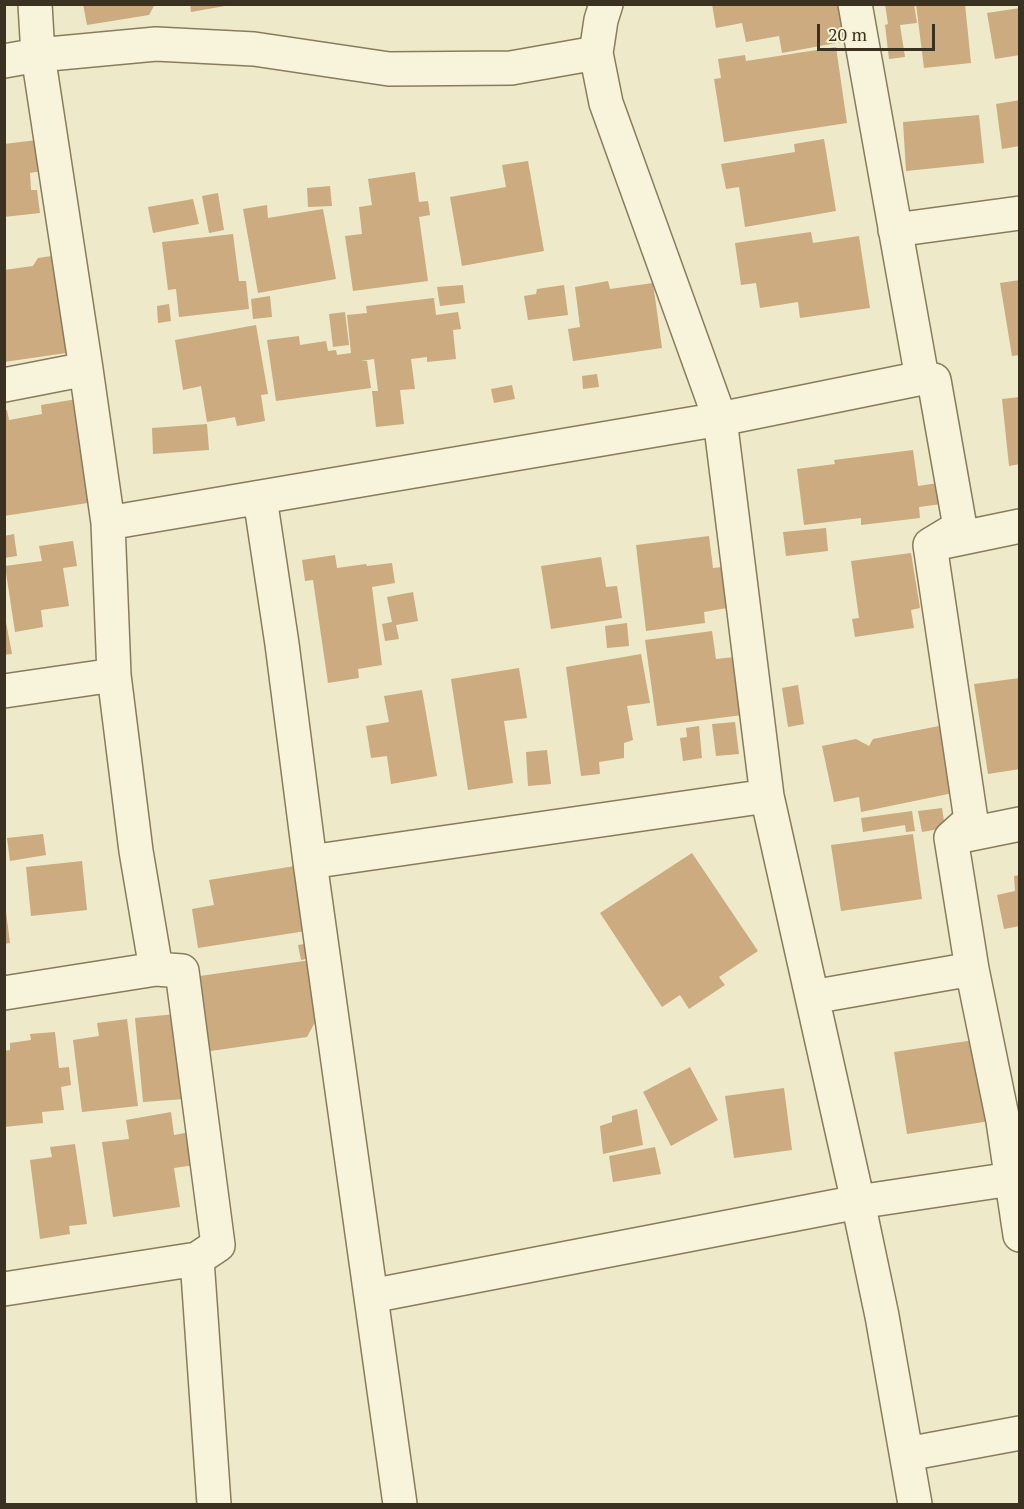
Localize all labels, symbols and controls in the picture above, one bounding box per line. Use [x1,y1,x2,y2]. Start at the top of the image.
scale bar [820,12,938,50]
text: 20 m [828,22,867,46]

